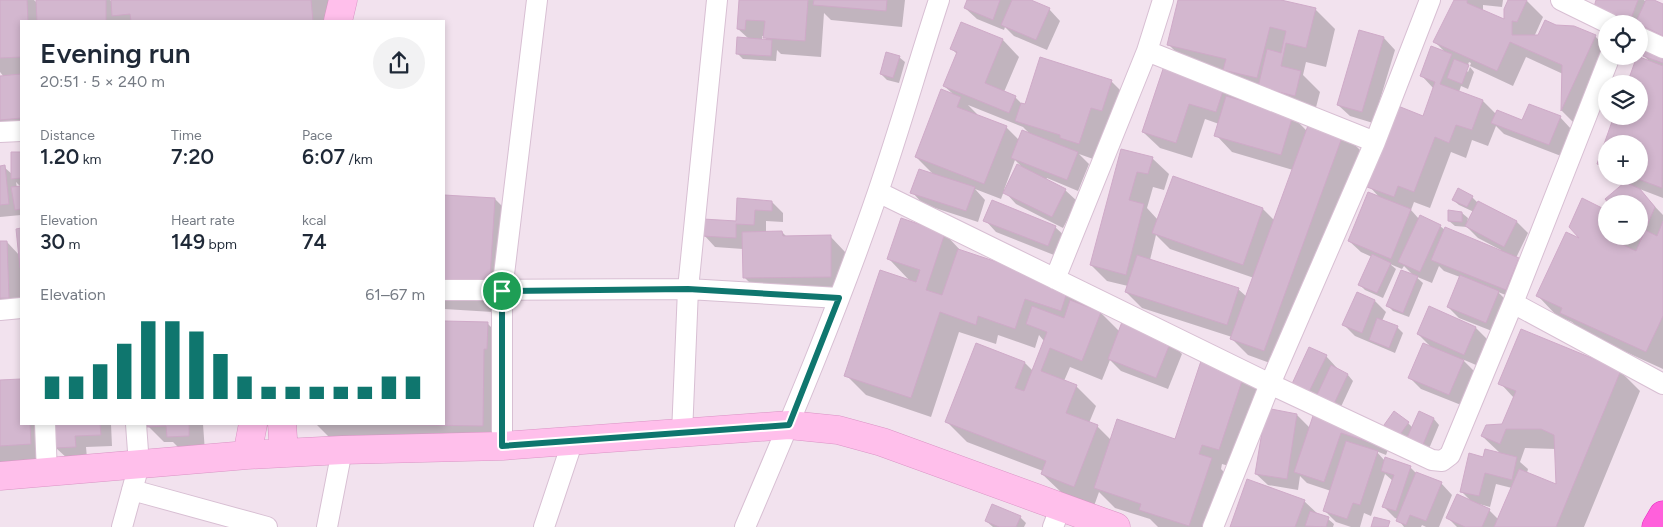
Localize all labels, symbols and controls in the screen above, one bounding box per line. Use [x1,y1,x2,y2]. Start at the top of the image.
map controls [1598,15,1648,245]
button: locate [1598,15,1648,65]
text: Evening run [40,36,191,70]
button: share [373,37,425,89]
text: 20:51 · 5 × 240 m [40,72,165,91]
button: layers [1598,75,1648,125]
text: Distance [40,127,95,144]
text: Time [171,127,202,144]
text: Pace [302,127,332,144]
button: + [1598,135,1648,185]
text: 1.20 [40,144,79,169]
text: 7:20 [171,144,214,169]
text: 6:07 [302,144,345,169]
text: km [79,151,101,168]
text: /km [345,151,373,168]
button: − [1598,195,1648,245]
text: Elevation [40,212,98,229]
text: Heart rate [171,212,235,229]
text: kcal [302,212,326,229]
text: 30 [40,229,65,254]
text: 149 [171,229,205,254]
text: 74 [302,229,327,254]
text: m [65,236,81,253]
text: bpm [205,236,237,253]
pin [481,270,523,312]
icon: arrive [488,277,516,305]
text: Elevation [40,285,106,304]
text: 61–67 m [365,285,425,304]

